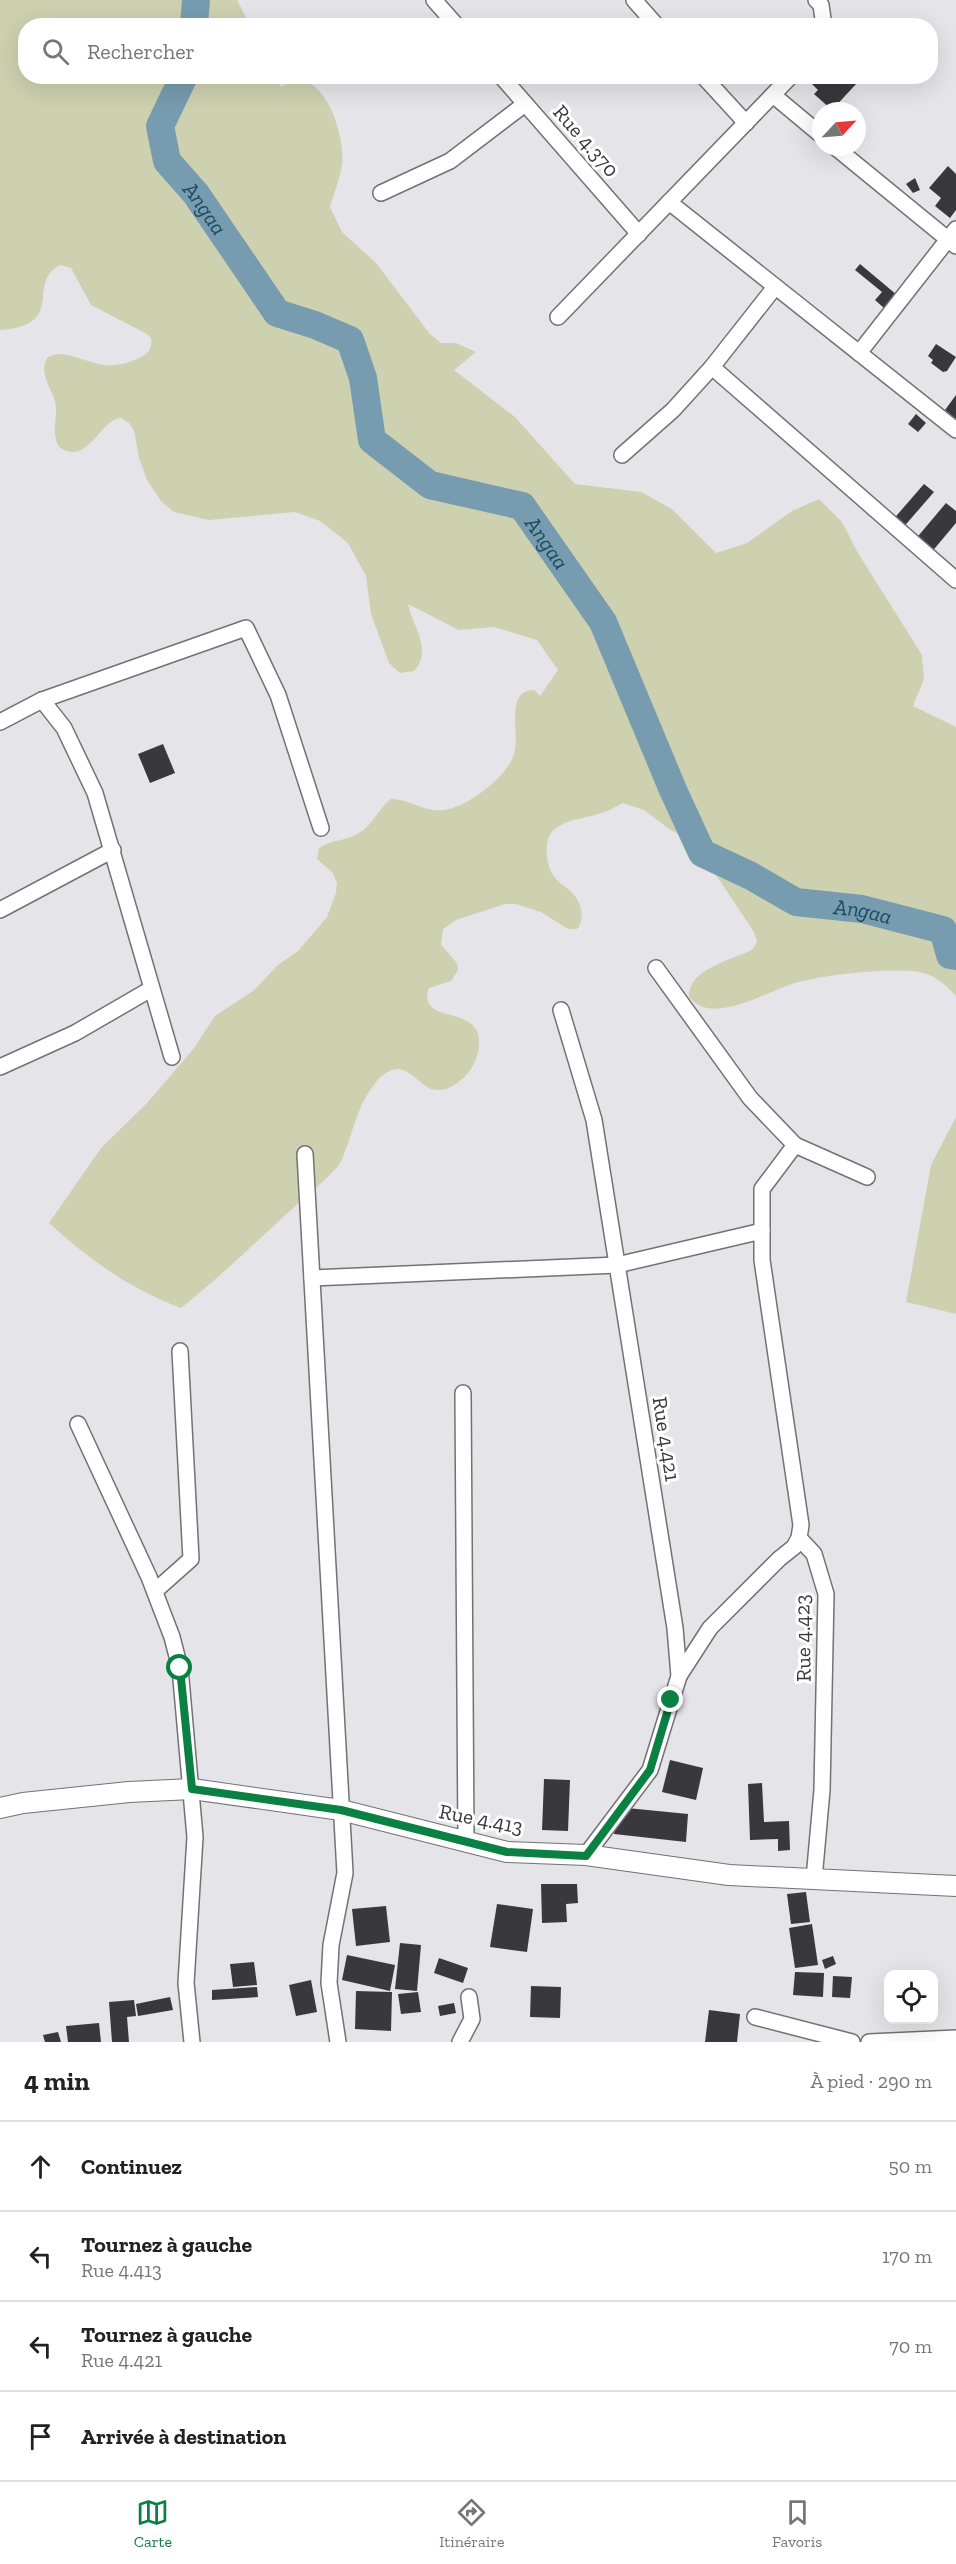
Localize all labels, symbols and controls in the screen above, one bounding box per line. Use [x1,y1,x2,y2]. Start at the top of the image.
search box [18,18,938,84]
icon: search [39,35,72,68]
text: Rechercher [87,38,195,65]
street label: Rue 4.370 [548,99,624,182]
north arrow [812,102,866,156]
water label: Angaa [177,175,233,240]
water label: Angaa [519,510,575,575]
water label: Angaa [831,893,895,930]
street label: Rue 4.421 [647,1395,686,1483]
street label: Rue 4.423 [789,1594,816,1682]
route start [166,1654,192,1680]
route end [657,1686,683,1712]
street label: Rue 4.413 [437,1798,525,1839]
map controls [884,1970,938,2024]
button: locate [884,1970,938,2024]
text: 4 min [24,2065,90,2097]
text: À pied · 290 m [810,2069,932,2093]
icon: ahead [24,2150,57,2183]
text: Continuez [81,2153,182,2180]
text: 50 m [888,2154,932,2178]
text: Tournez à gauche [81,2231,252,2258]
icon: left [24,2240,57,2273]
text: 170 m [882,2244,932,2268]
text: Rue 4.413 [81,2258,162,2282]
text: Tournez à gauche [81,2321,252,2348]
icon: left [24,2330,57,2363]
text: 70 m [889,2334,932,2358]
text: Rue 4.421 [81,2348,162,2372]
icon: arrive [24,2420,57,2453]
text: Arrivée à destination [81,2423,286,2450]
tab: Carte [134,2496,172,2551]
tab: Itinéraire [439,2496,505,2551]
tab: Favoris [772,2496,822,2551]

